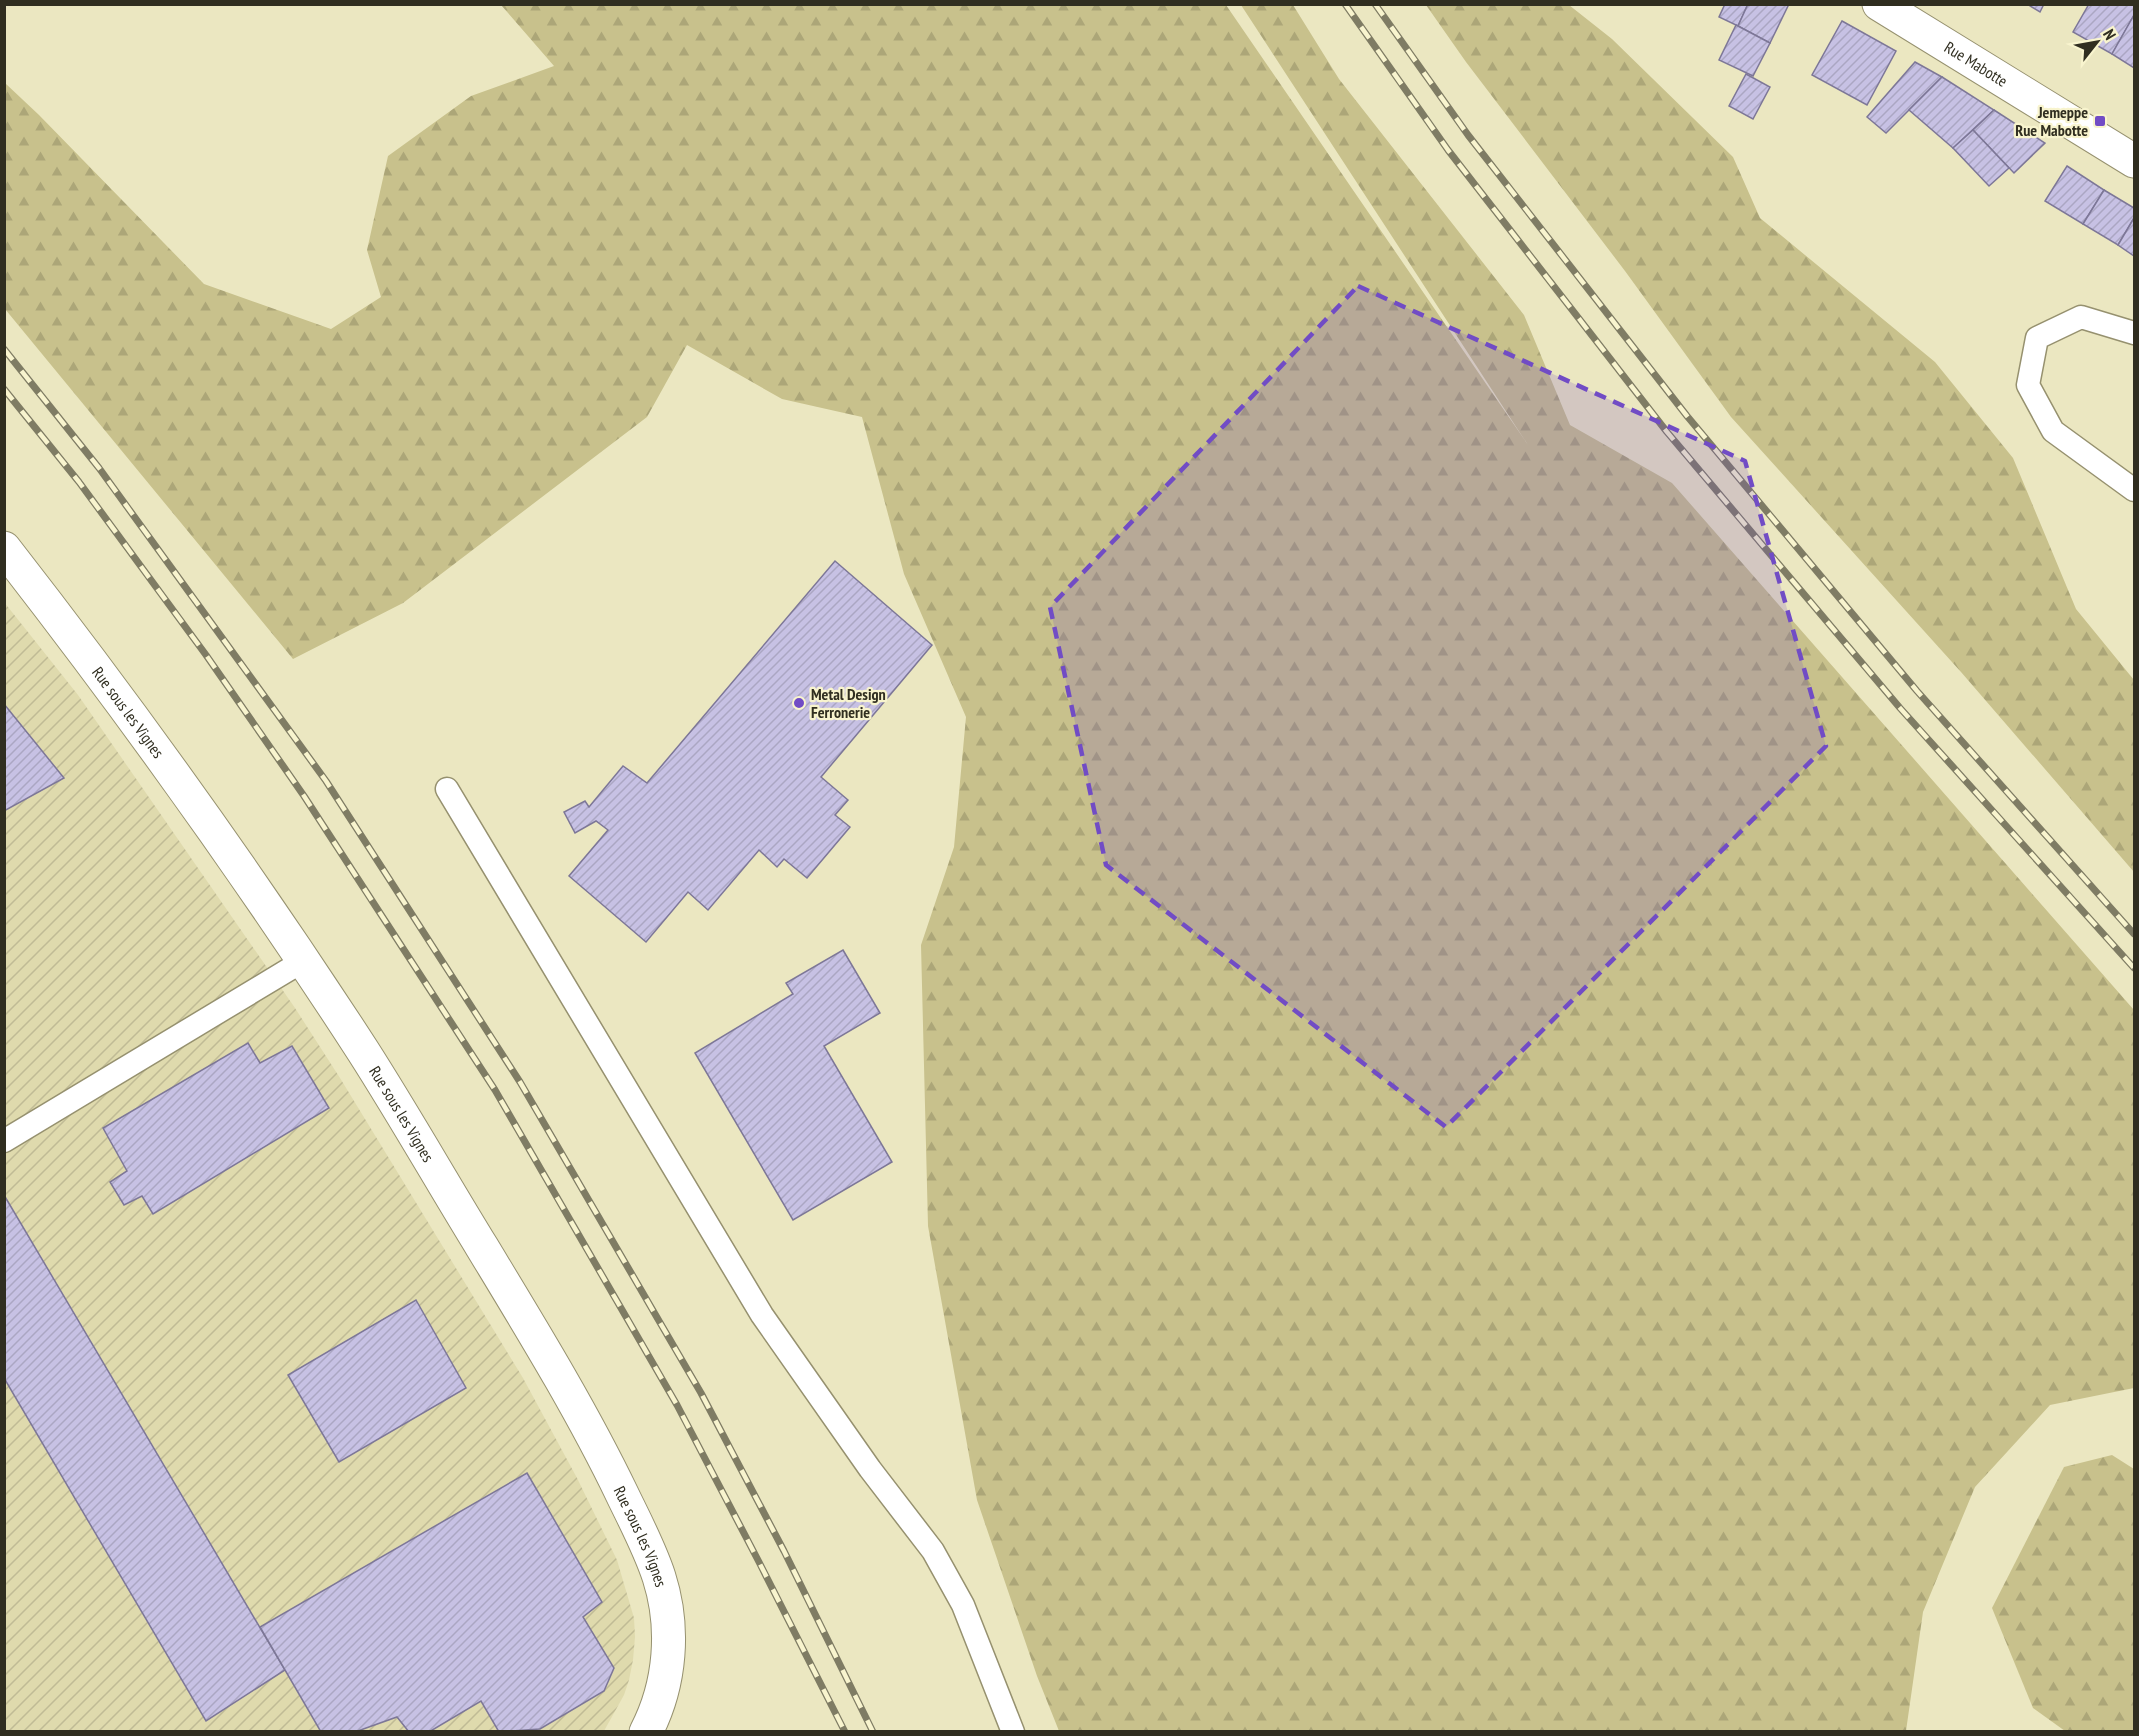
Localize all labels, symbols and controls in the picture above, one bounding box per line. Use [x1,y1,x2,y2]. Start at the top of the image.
north arrow [2067,12,2127,72]
text: N [2099,25,2121,43]
street label: Rue Mabotte [1941,37,2011,91]
place label: Jemeppe Rue Mabotte [2015,102,2088,140]
marker: Jemeppe Rue Mabotte [2093,114,2107,128]
street label: Rue sous les Vignes [88,663,169,762]
place label: Metal Design Ferronerie [811,684,886,722]
marker: Metal Design Ferronerie [792,696,806,710]
street label: Rue sous les Vignes [365,1062,438,1165]
street label: Rue sous les Vignes [610,1483,671,1589]

